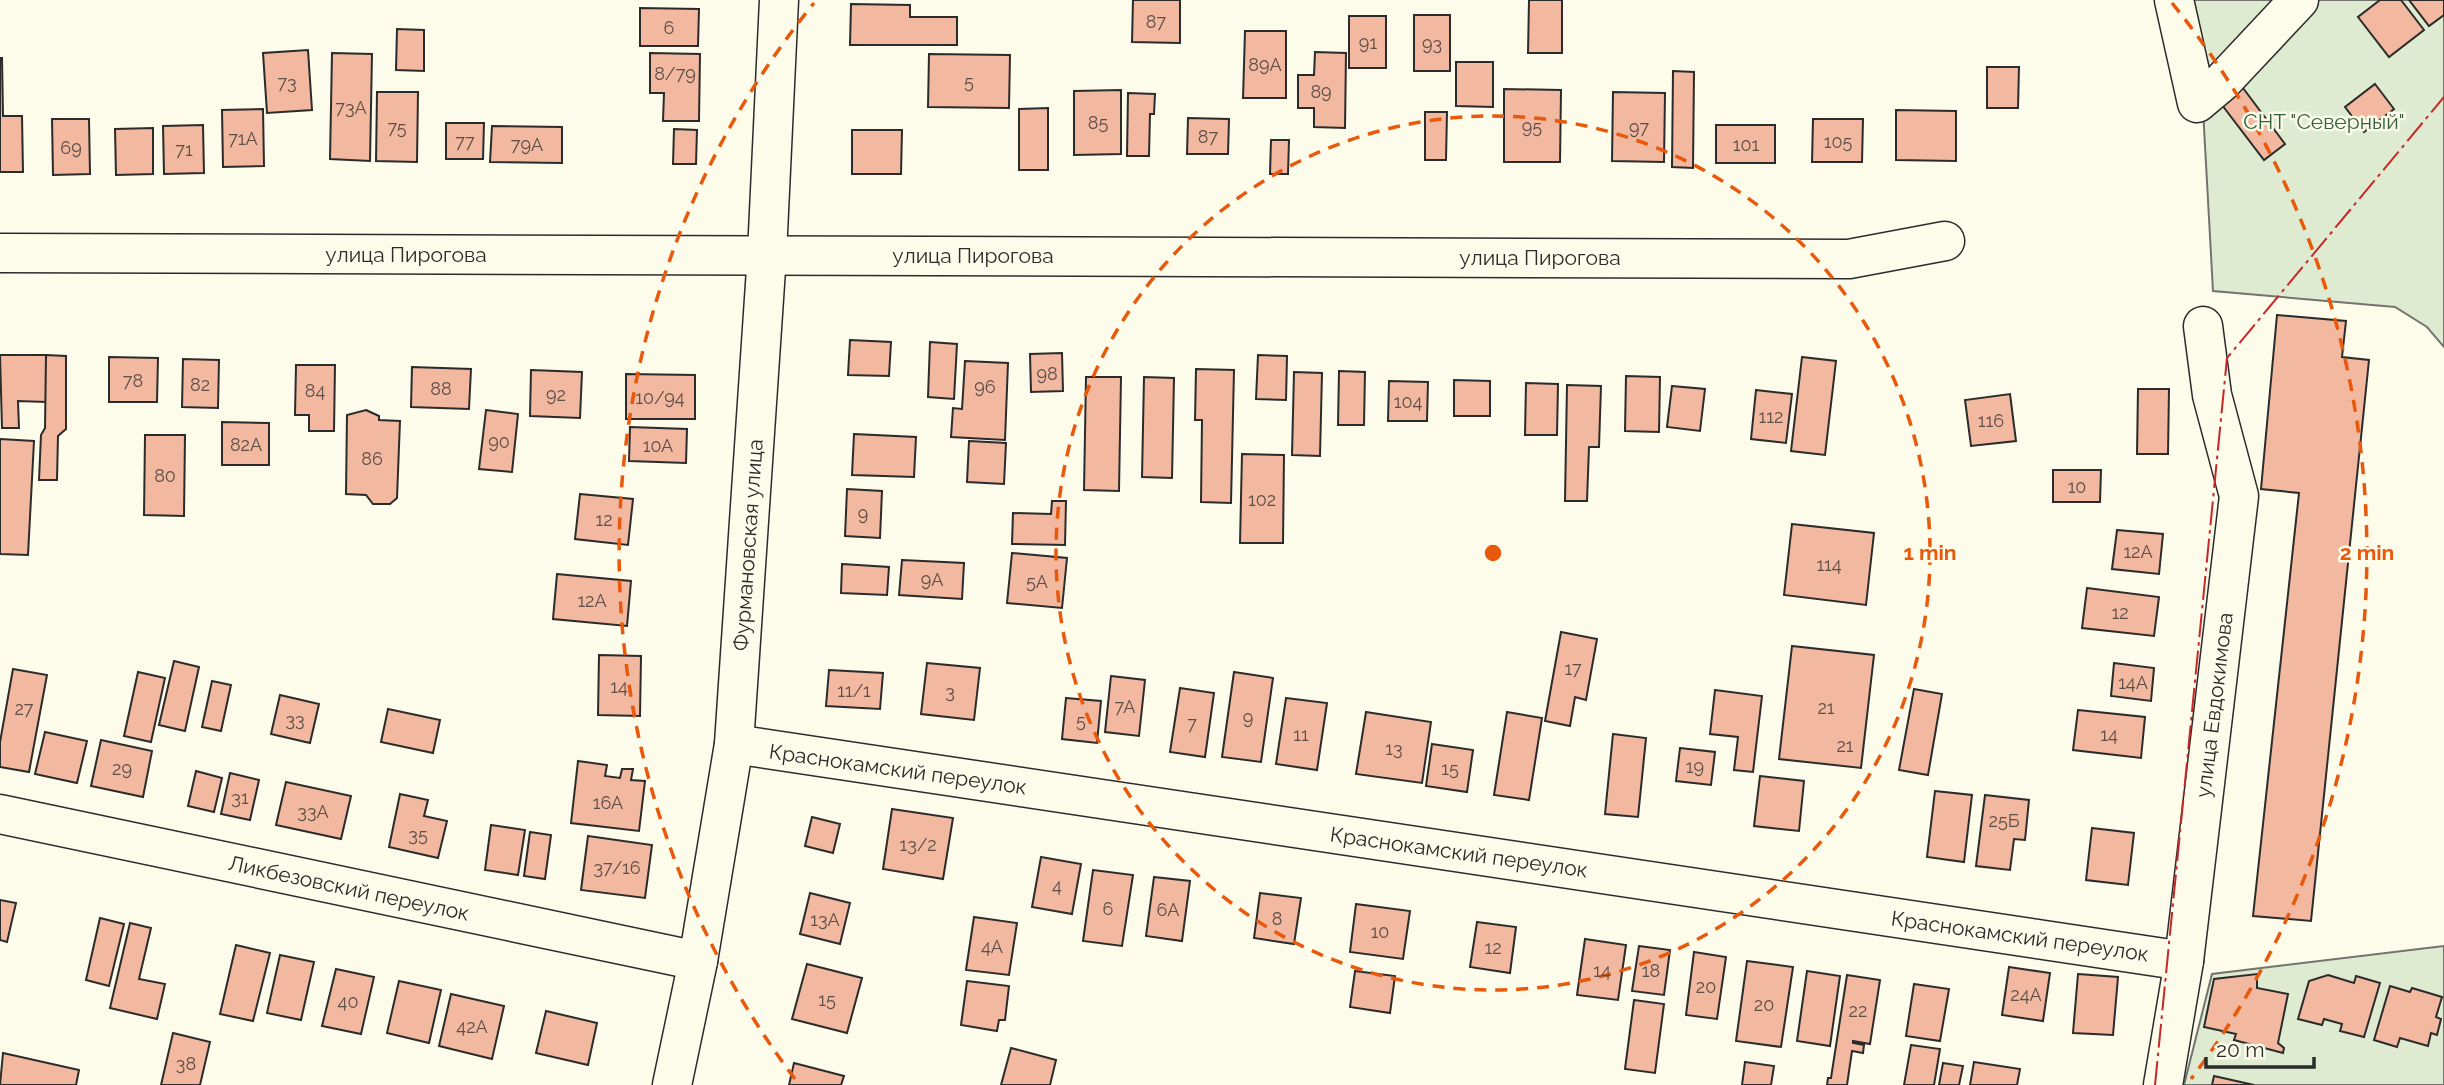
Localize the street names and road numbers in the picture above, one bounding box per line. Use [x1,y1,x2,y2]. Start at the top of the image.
street label: улица Пирогова [325,242,487,267]
street label: улица Пирогова [892,243,1054,268]
street label: улица Пирогова [1459,245,1621,270]
street label: Фурмановская улица [728,438,768,652]
street label: улица Евдокимова [2190,611,2238,799]
street label: Краснокамский переулок [768,739,1028,799]
street label: Краснокамский переулок [1329,822,1589,882]
street label: Ликбезовский переулок [226,850,472,926]
street label: Краснокамский переулок [1890,906,2150,966]

